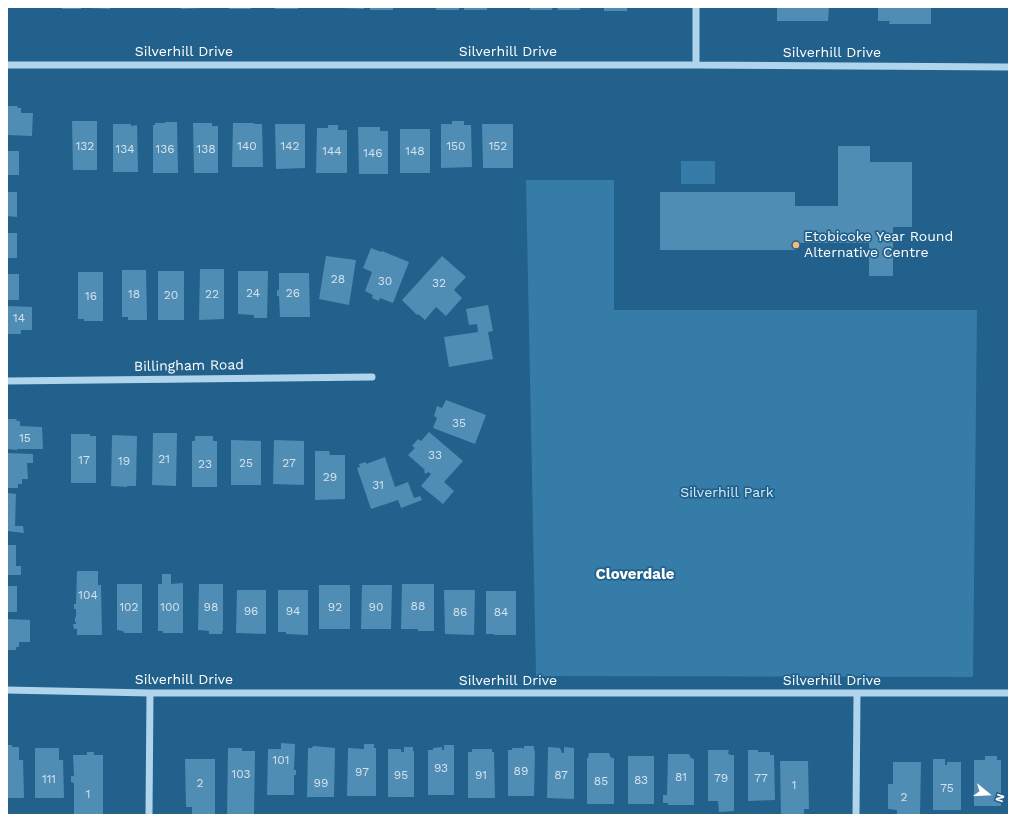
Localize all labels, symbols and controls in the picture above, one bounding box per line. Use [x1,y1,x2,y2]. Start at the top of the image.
street label: Silverhill Drive [135,44,233,60]
street label: Silverhill Drive [459,44,557,60]
street label: Silverhill Drive [783,45,881,61]
house number: 132 [76,139,94,153]
house number: 140 [237,139,257,153]
house number: 142 [280,139,300,153]
house number: 150 [446,139,466,153]
house number: 152 [489,139,507,153]
house number: 134 [115,142,135,156]
house number: 136 [156,142,174,156]
house number: 138 [196,142,216,156]
house number: 144 [322,144,342,158]
house number: 148 [405,144,425,158]
house number: 146 [363,146,383,160]
place label: Etobicoke Year Round Alternative Centre [804,229,953,262]
marker: Etobicoke Year Round Alternative Centre [791,240,801,250]
house number: 28 [331,272,345,286]
house number: 30 [378,274,392,288]
house number: 32 [432,276,446,290]
house number: 24 [246,286,260,300]
house number: 26 [286,286,300,300]
house number: 18 [128,287,140,301]
house number: 22 [205,287,219,301]
house number: 20 [164,288,178,302]
house number: 16 [85,289,97,303]
house number: 14 [13,311,25,325]
street label: Billingham Road [134,357,244,375]
house number: 35 [452,416,466,430]
house number: 15 [19,431,31,445]
house number: 33 [428,448,442,462]
house number: 21 [158,452,170,466]
house number: 17 [78,453,90,467]
house number: 19 [118,454,130,468]
house number: 25 [239,456,253,470]
house number: 27 [282,456,296,470]
house number: 23 [198,457,212,471]
house number: 29 [323,470,337,484]
house number: 31 [372,478,384,492]
park label: Silverhill Park [680,485,774,501]
district label: Cloverdale [596,566,674,584]
house number: 104 [78,588,98,602]
house number: 88 [411,599,425,613]
house number: 102 [119,600,139,614]
house number: 100 [160,600,180,614]
house number: 98 [204,600,218,614]
house number: 92 [328,600,342,614]
house number: 90 [369,600,383,614]
house number: 96 [244,604,258,618]
house number: 94 [286,604,300,618]
house number: 86 [453,605,467,619]
house number: 84 [494,605,508,619]
street label: Silverhill Drive [135,672,233,688]
street label: Silverhill Drive [459,673,557,689]
street label: Silverhill Drive [783,673,881,689]
house number: 101 [273,753,289,767]
house number: 93 [434,761,448,775]
house number: 89 [514,764,528,778]
house number: 97 [355,765,369,779]
house number: 103 [232,767,250,781]
house number: 95 [394,768,408,782]
house number: 91 [475,768,487,782]
house number: 87 [554,768,568,782]
house number: 81 [675,770,687,784]
house number: 79 [714,771,728,785]
house number: 77 [754,771,768,785]
house number: 111 [42,772,56,786]
house number: 83 [634,773,648,787]
house number: 85 [594,774,608,788]
north arrow [968,774,1008,814]
house number: 2 [197,776,203,790]
house number: 99 [314,776,328,790]
house number: 1 [792,778,796,792]
house number: 75 [940,781,954,795]
house number: 1 [86,787,90,801]
house number: 2 [901,790,907,804]
text: N [992,792,1007,804]

